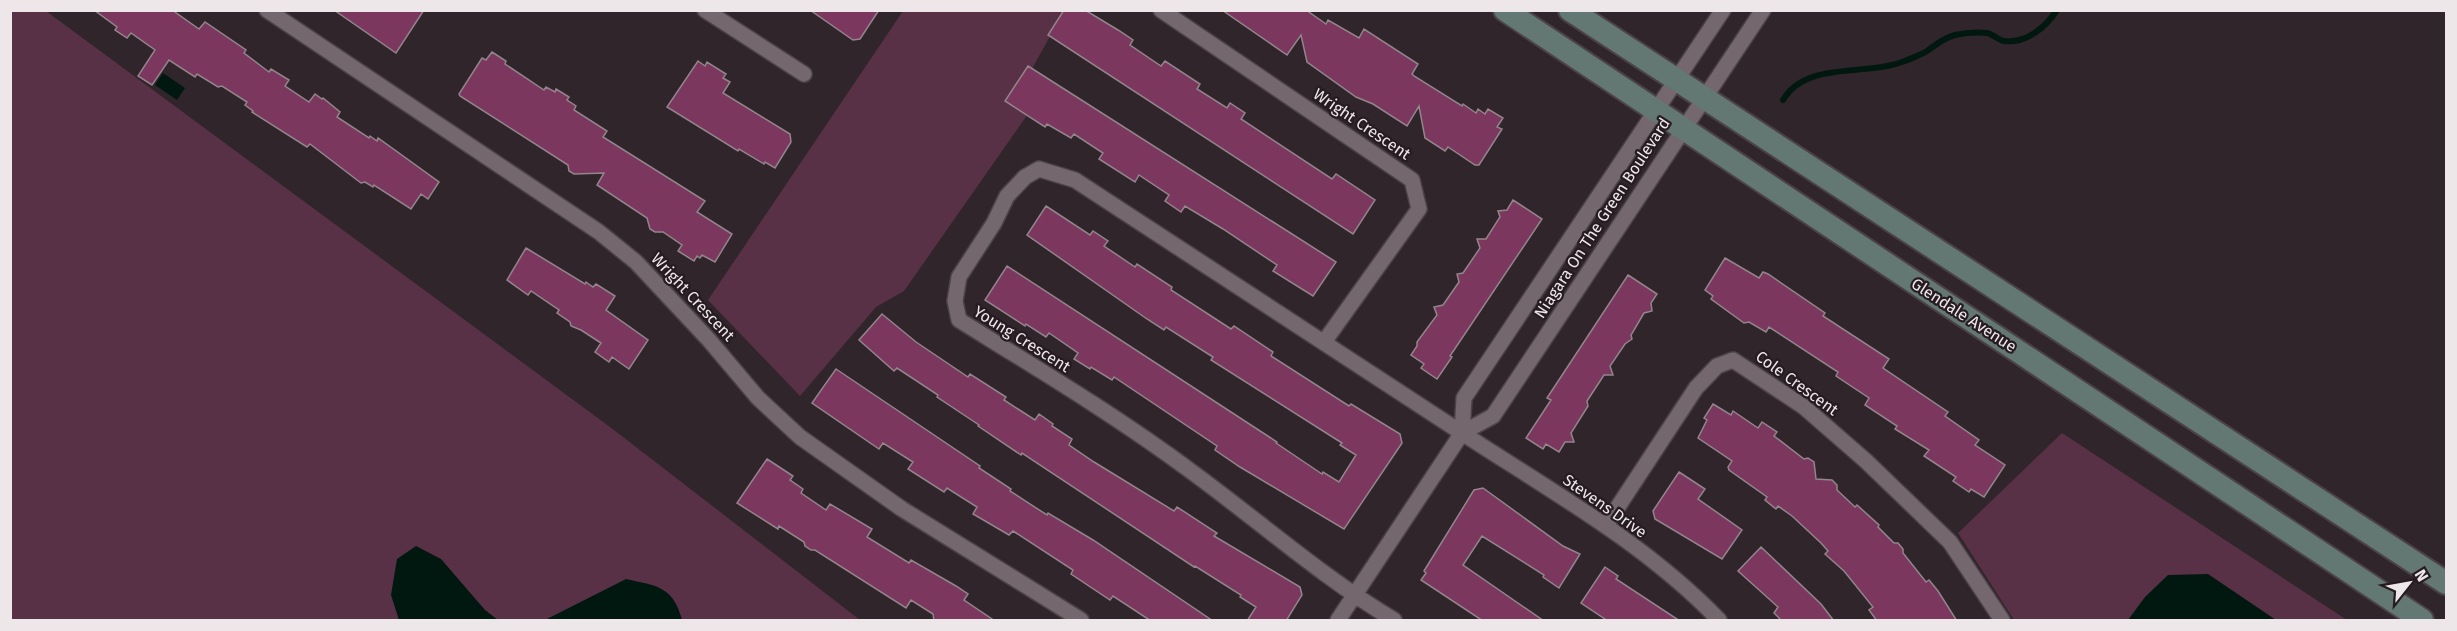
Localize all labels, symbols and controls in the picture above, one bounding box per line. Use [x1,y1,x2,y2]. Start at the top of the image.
street label: Wright Crescent [1310,84,1414,164]
street label: Niagara On The Green Boulevard [1530,114,1674,322]
street label: Wright Crescent [647,249,739,345]
street label: Glendale Avenue [1908,274,2020,356]
street label: Young Crescent [970,302,1074,376]
street label: Cole Crescent [1752,347,1842,419]
street label: Stevens Drive [1559,470,1651,542]
north arrow [2379,553,2439,613]
text: N [2411,566,2432,585]

